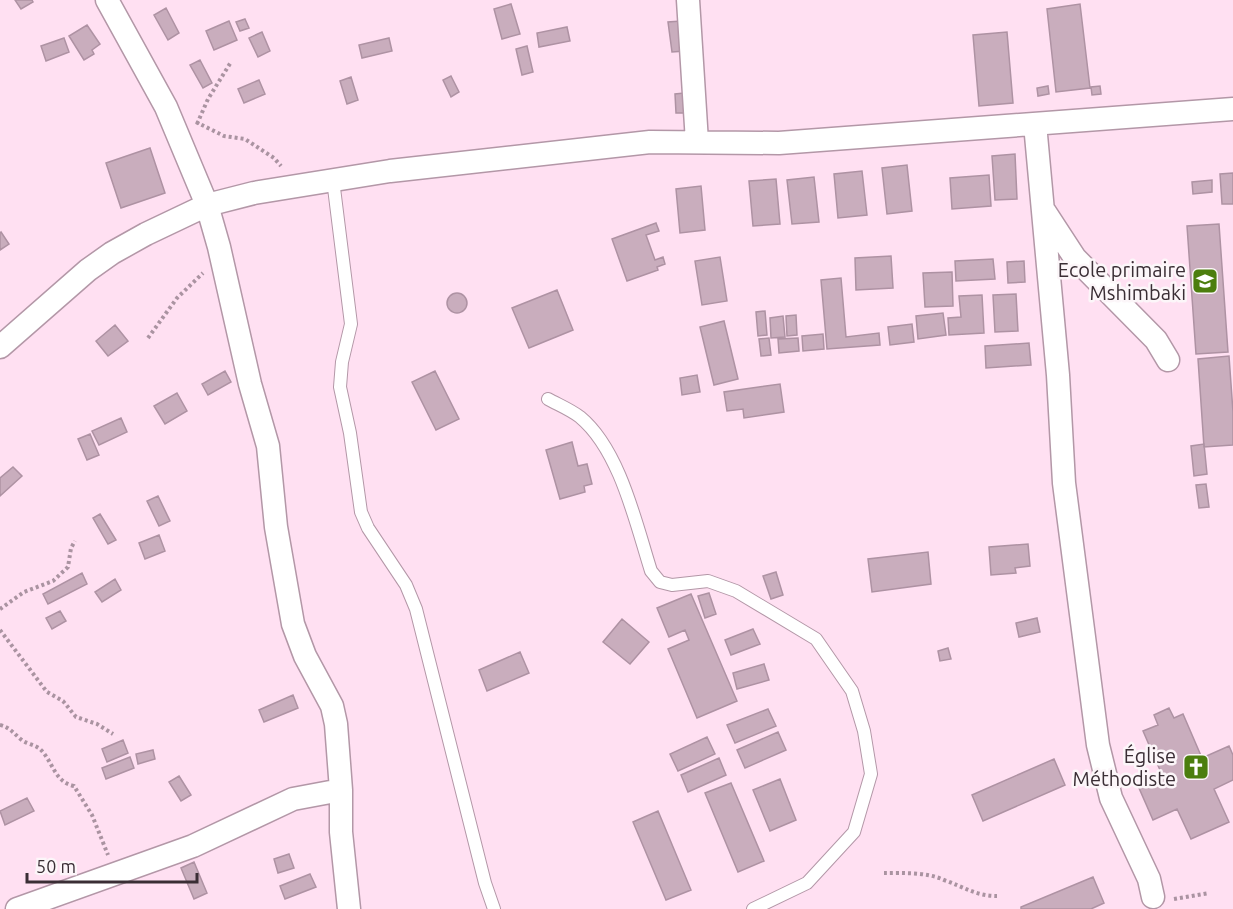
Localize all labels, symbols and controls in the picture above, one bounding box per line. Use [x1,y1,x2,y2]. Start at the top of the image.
place label: Ecole primaire Mshimbaki [1058,258,1186,304]
school or university icon: Ecole primaire Mshimbaki [1190,266,1220,296]
place label: Église Méthodiste [1073,744,1176,790]
church icon: Église Méthodiste [1181,752,1211,782]
scale bar [27,846,196,884]
text: 50 m [36,856,76,876]

